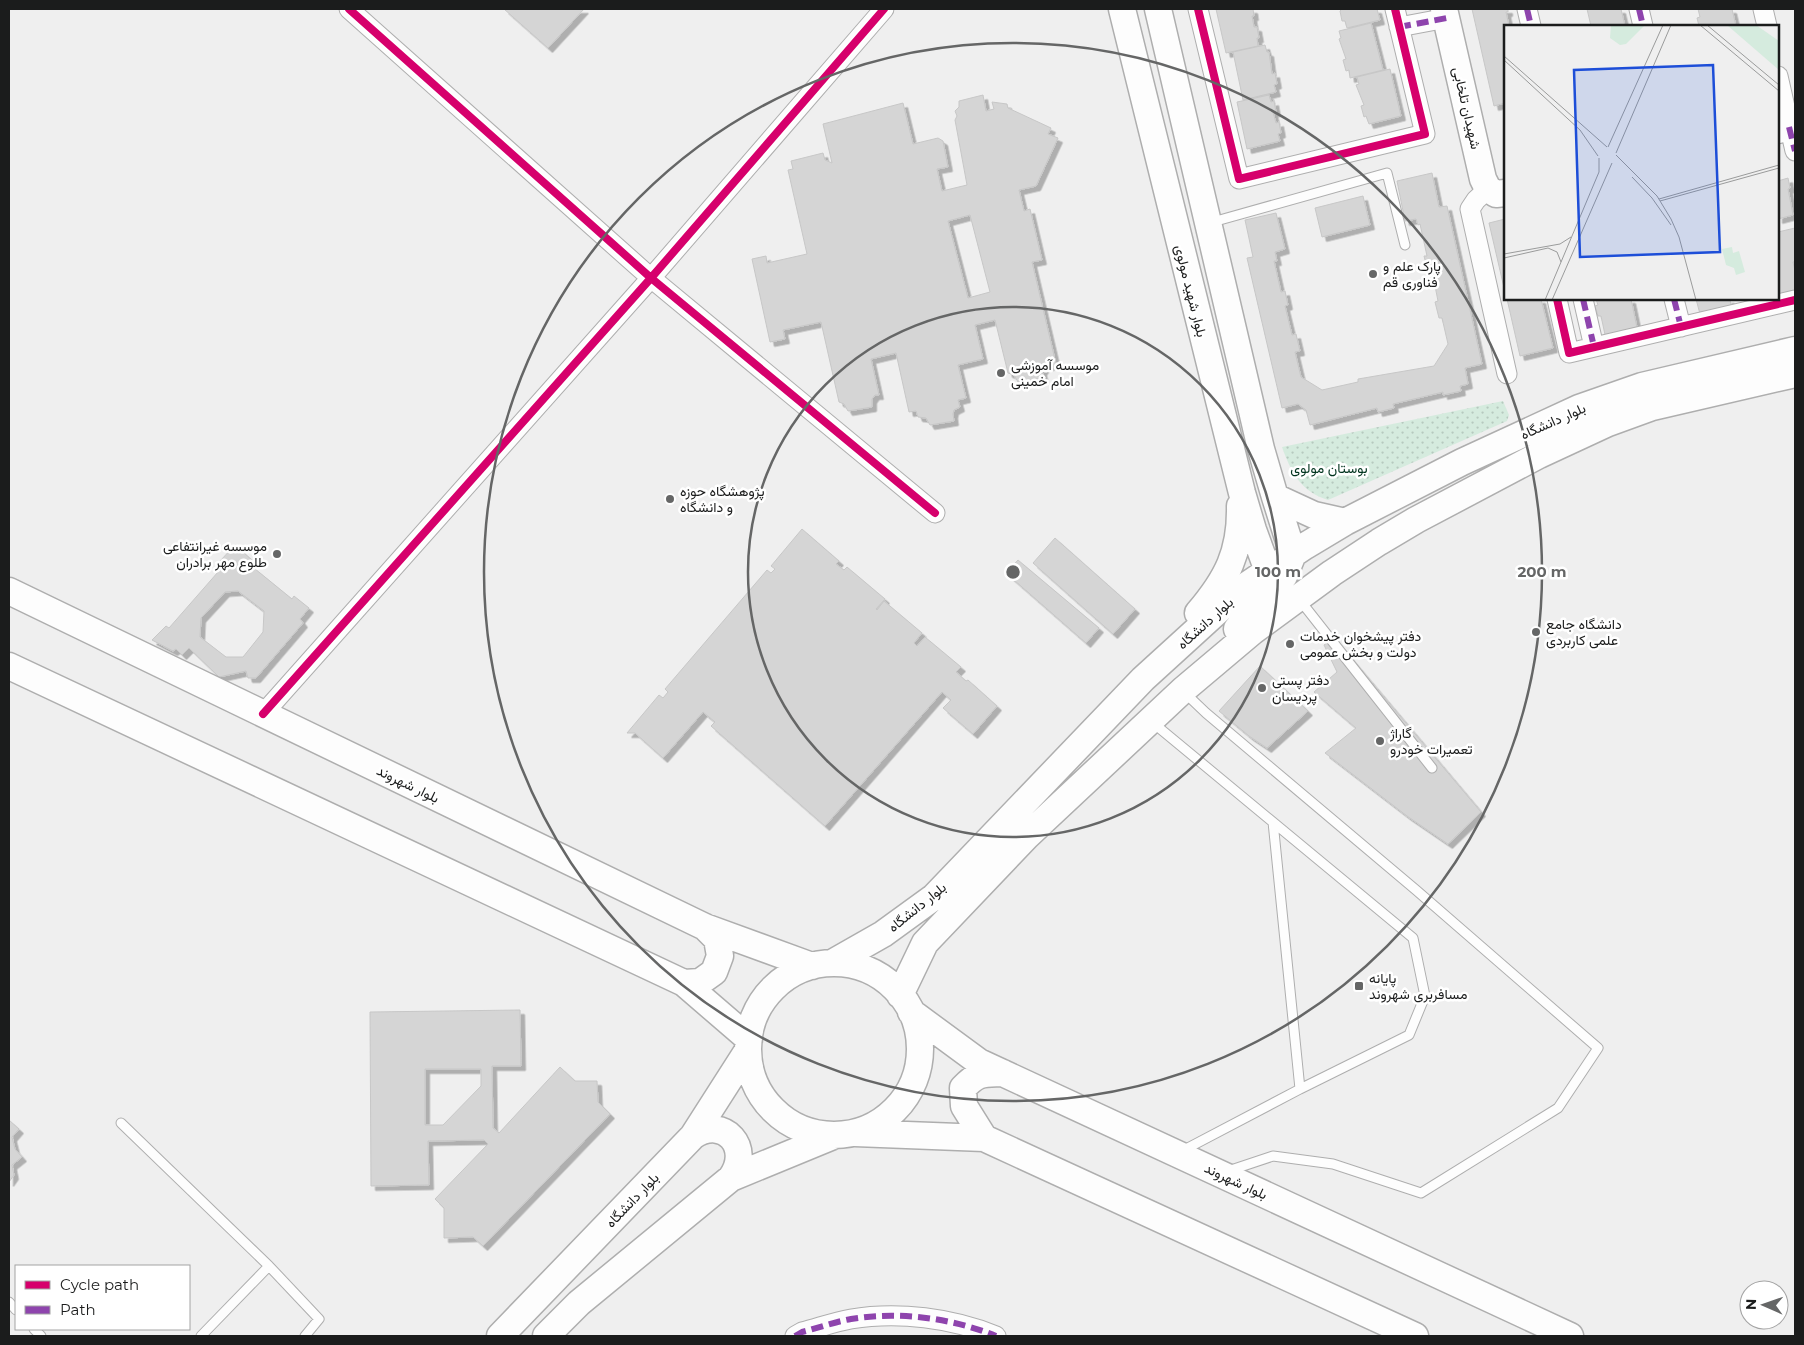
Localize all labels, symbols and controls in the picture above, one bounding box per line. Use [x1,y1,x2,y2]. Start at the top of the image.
inset map [1504,25,1779,300]
street label: شهیدان تلخابی [1449,65,1485,151]
street label: بلوار شهید مولوی [1171,243,1211,339]
place label: پارک علم و فناوری قم [1383,257,1441,291]
marker: پارک علم و فناوری قم [1367,268,1379,280]
place label: موسسه آموزشی امام خمینی [1011,356,1099,390]
marker: موسسه آموزشی امام خمینی [995,367,1007,379]
street label: بلوار دانشگاه [1518,399,1588,443]
park label: بوستان مولوی [1290,459,1368,477]
place label: پژوهشگاه حوزه و دانشگاه [680,482,765,516]
marker: پژوهشگاه حوزه و دانشگاه [664,493,676,505]
place label: موسسه غیرانتفاعی طلوع مهر برادران [163,537,267,573]
marker: موسسه غیرانتفاعی طلوع مهر برادران [271,548,283,560]
text: 100 m [1255,562,1301,581]
text: 200 m [1517,562,1567,581]
centre of rings [1004,563,1022,581]
street label: بلوار دانشگاه [1173,593,1237,653]
place label: دانشگاه جامع علمی کاربردی [1546,615,1622,649]
marker: دانشگاه جامع علمی کاربردی [1530,626,1542,638]
place label: دفتر پیشخوان خدمات دولت و بخش عمومی [1300,627,1422,661]
marker: دفتر پیشخوان خدمات دولت و بخش عمومی [1284,638,1296,650]
place label: دفتر پستی پردیسان [1272,671,1330,706]
marker: دفتر پستی پردیسان [1256,682,1268,694]
place label: گاراژ تعمیرات خودرو [1389,724,1473,758]
marker: گاراژ تعمیرات خودرو [1374,735,1386,747]
street label: بلوار شهروند [374,761,442,807]
street label: بلوار دانشگاه [884,878,950,936]
place label: پایانه مسافربری شهروند [1369,969,1467,1003]
marker: پایانه مسافربری شهروند [1353,980,1365,992]
street label: بلوار شهروند [1202,1159,1270,1203]
street label: بلوار دانشگاه [601,1169,663,1231]
legend [15,1265,190,1330]
text: Cycle path [60,1275,139,1294]
north arrow [1739,1280,1789,1330]
text: N [1742,1299,1760,1311]
text: Path [60,1300,96,1319]

